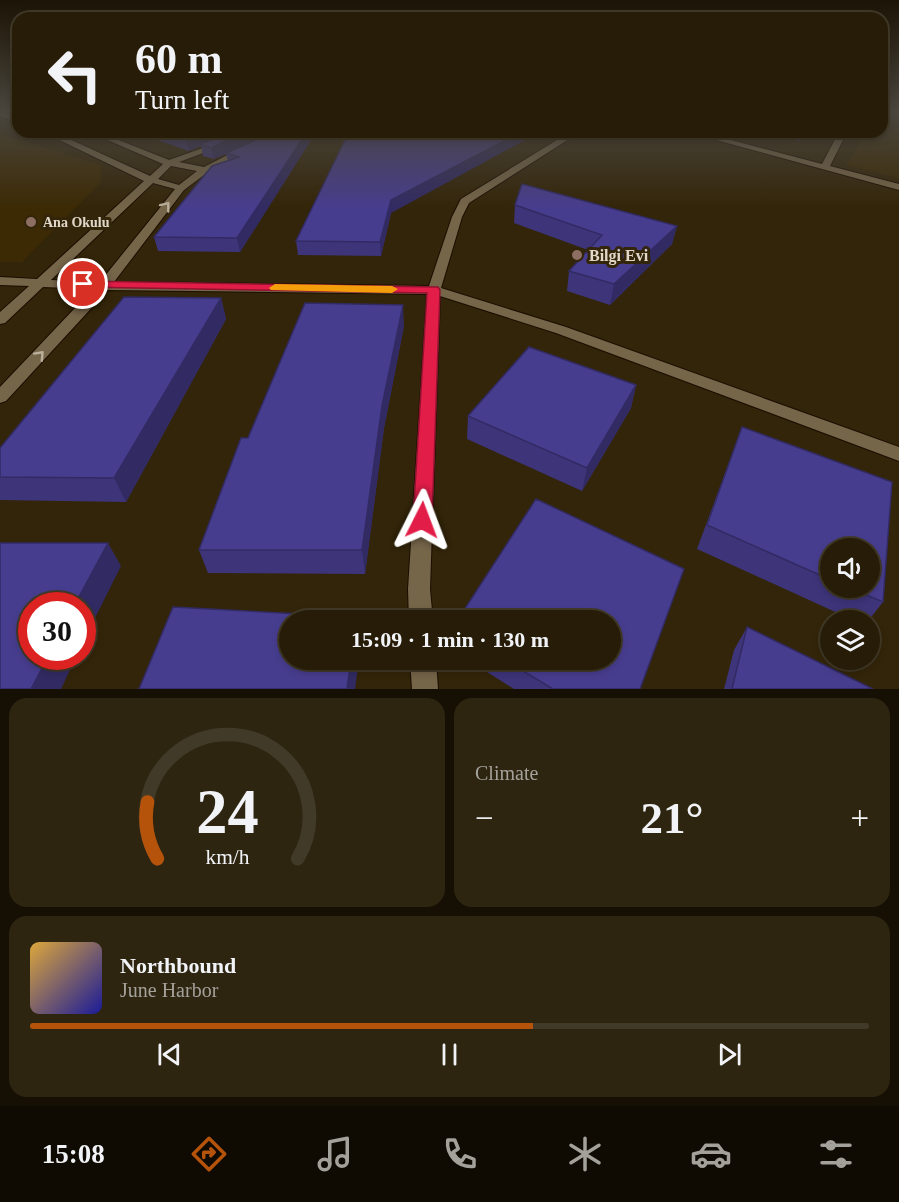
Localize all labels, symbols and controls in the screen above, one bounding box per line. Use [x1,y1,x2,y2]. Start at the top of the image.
icon: left [36,36,114,114]
text: 60 m [135,36,223,82]
text: Turn left [135,85,229,115]
one-way arrow [159,202,170,213]
marker: Ana Okulu [24,215,38,229]
place label: Ana Okulu [43,215,110,230]
place label: Bilgi Evi [589,247,649,265]
marker: Bilgi Evi [570,248,584,262]
pin [57,258,108,309]
icon: arrive [66,267,99,300]
one-way arrow [33,351,44,361]
position arrow [390,488,454,552]
map controls [820,538,880,670]
button: sound [820,538,880,598]
speed limit sign: 30 [18,592,96,670]
button: layers [820,610,880,670]
text: 15:09 · 1 min · 130 m [351,627,549,652]
text: Climate [475,762,538,784]
text: 24 [196,777,258,846]
text: 21° [641,793,704,843]
text: − [475,800,494,836]
text: + [850,800,869,836]
text: km/h [205,846,249,870]
text: Northbound [120,953,236,978]
text: June Harbor [120,979,218,1001]
icon: previous [153,1038,186,1071]
icon: pause [433,1038,466,1071]
icon: next [713,1038,746,1071]
icon: directions [188,1133,230,1175]
icon: music [314,1133,356,1175]
icon: phone [439,1133,481,1175]
icon: climate [564,1133,606,1175]
icon: car [690,1133,732,1175]
icon: filters [815,1133,857,1175]
text: 15:08 [42,1139,105,1169]

